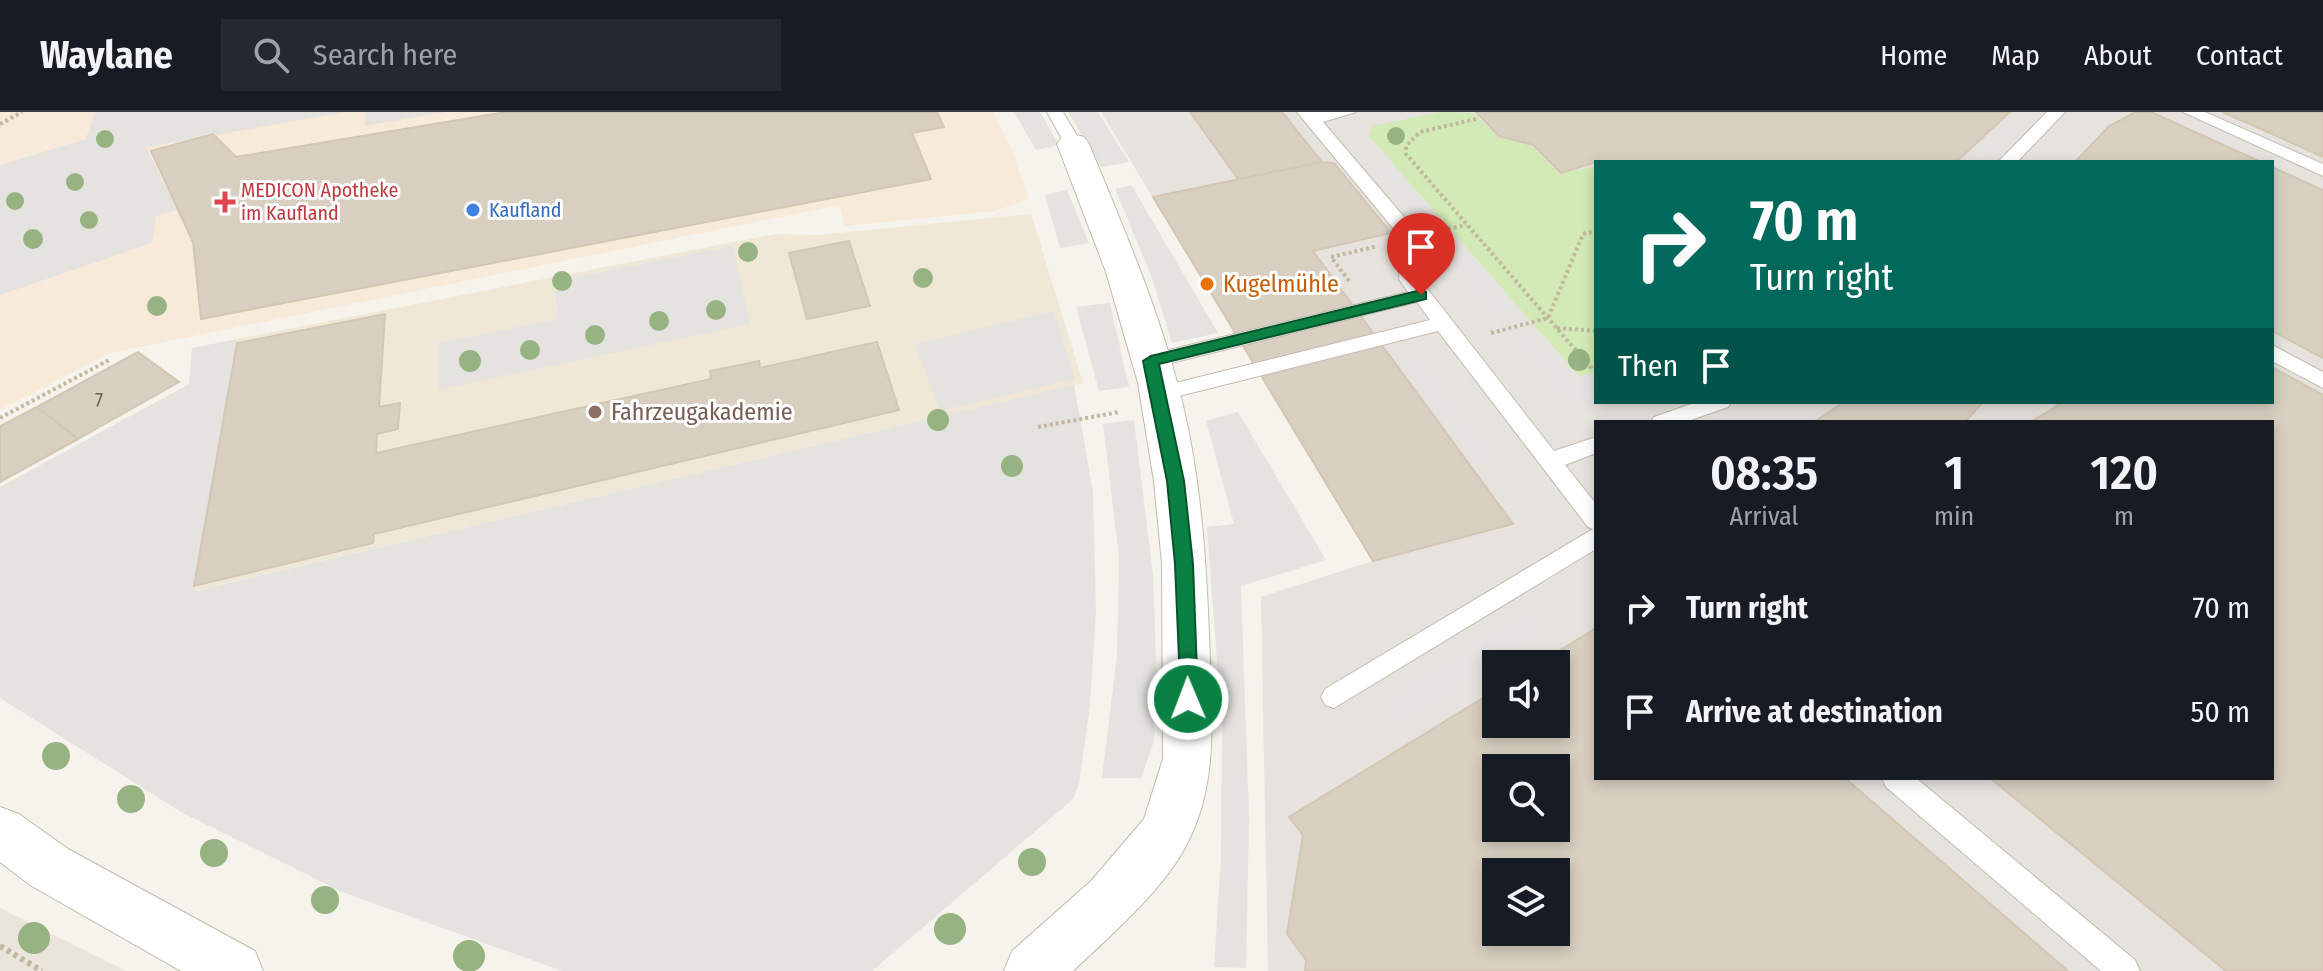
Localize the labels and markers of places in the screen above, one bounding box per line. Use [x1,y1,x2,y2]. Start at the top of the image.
place label: MEDICON Apotheke im Kaufland [241,178,398,225]
marker: MEDICON Apotheke im Kaufland [216,193,234,211]
place label: Kaufland [489,198,562,222]
marker: Kaufland [464,201,482,219]
pin [1387,213,1455,295]
place label: Kugelmühle [1223,270,1339,298]
marker: Kugelmühle [1198,275,1216,293]
place label: Fahrzeugakademie [611,398,793,426]
marker: Fahrzeugakademie [586,403,604,421]

